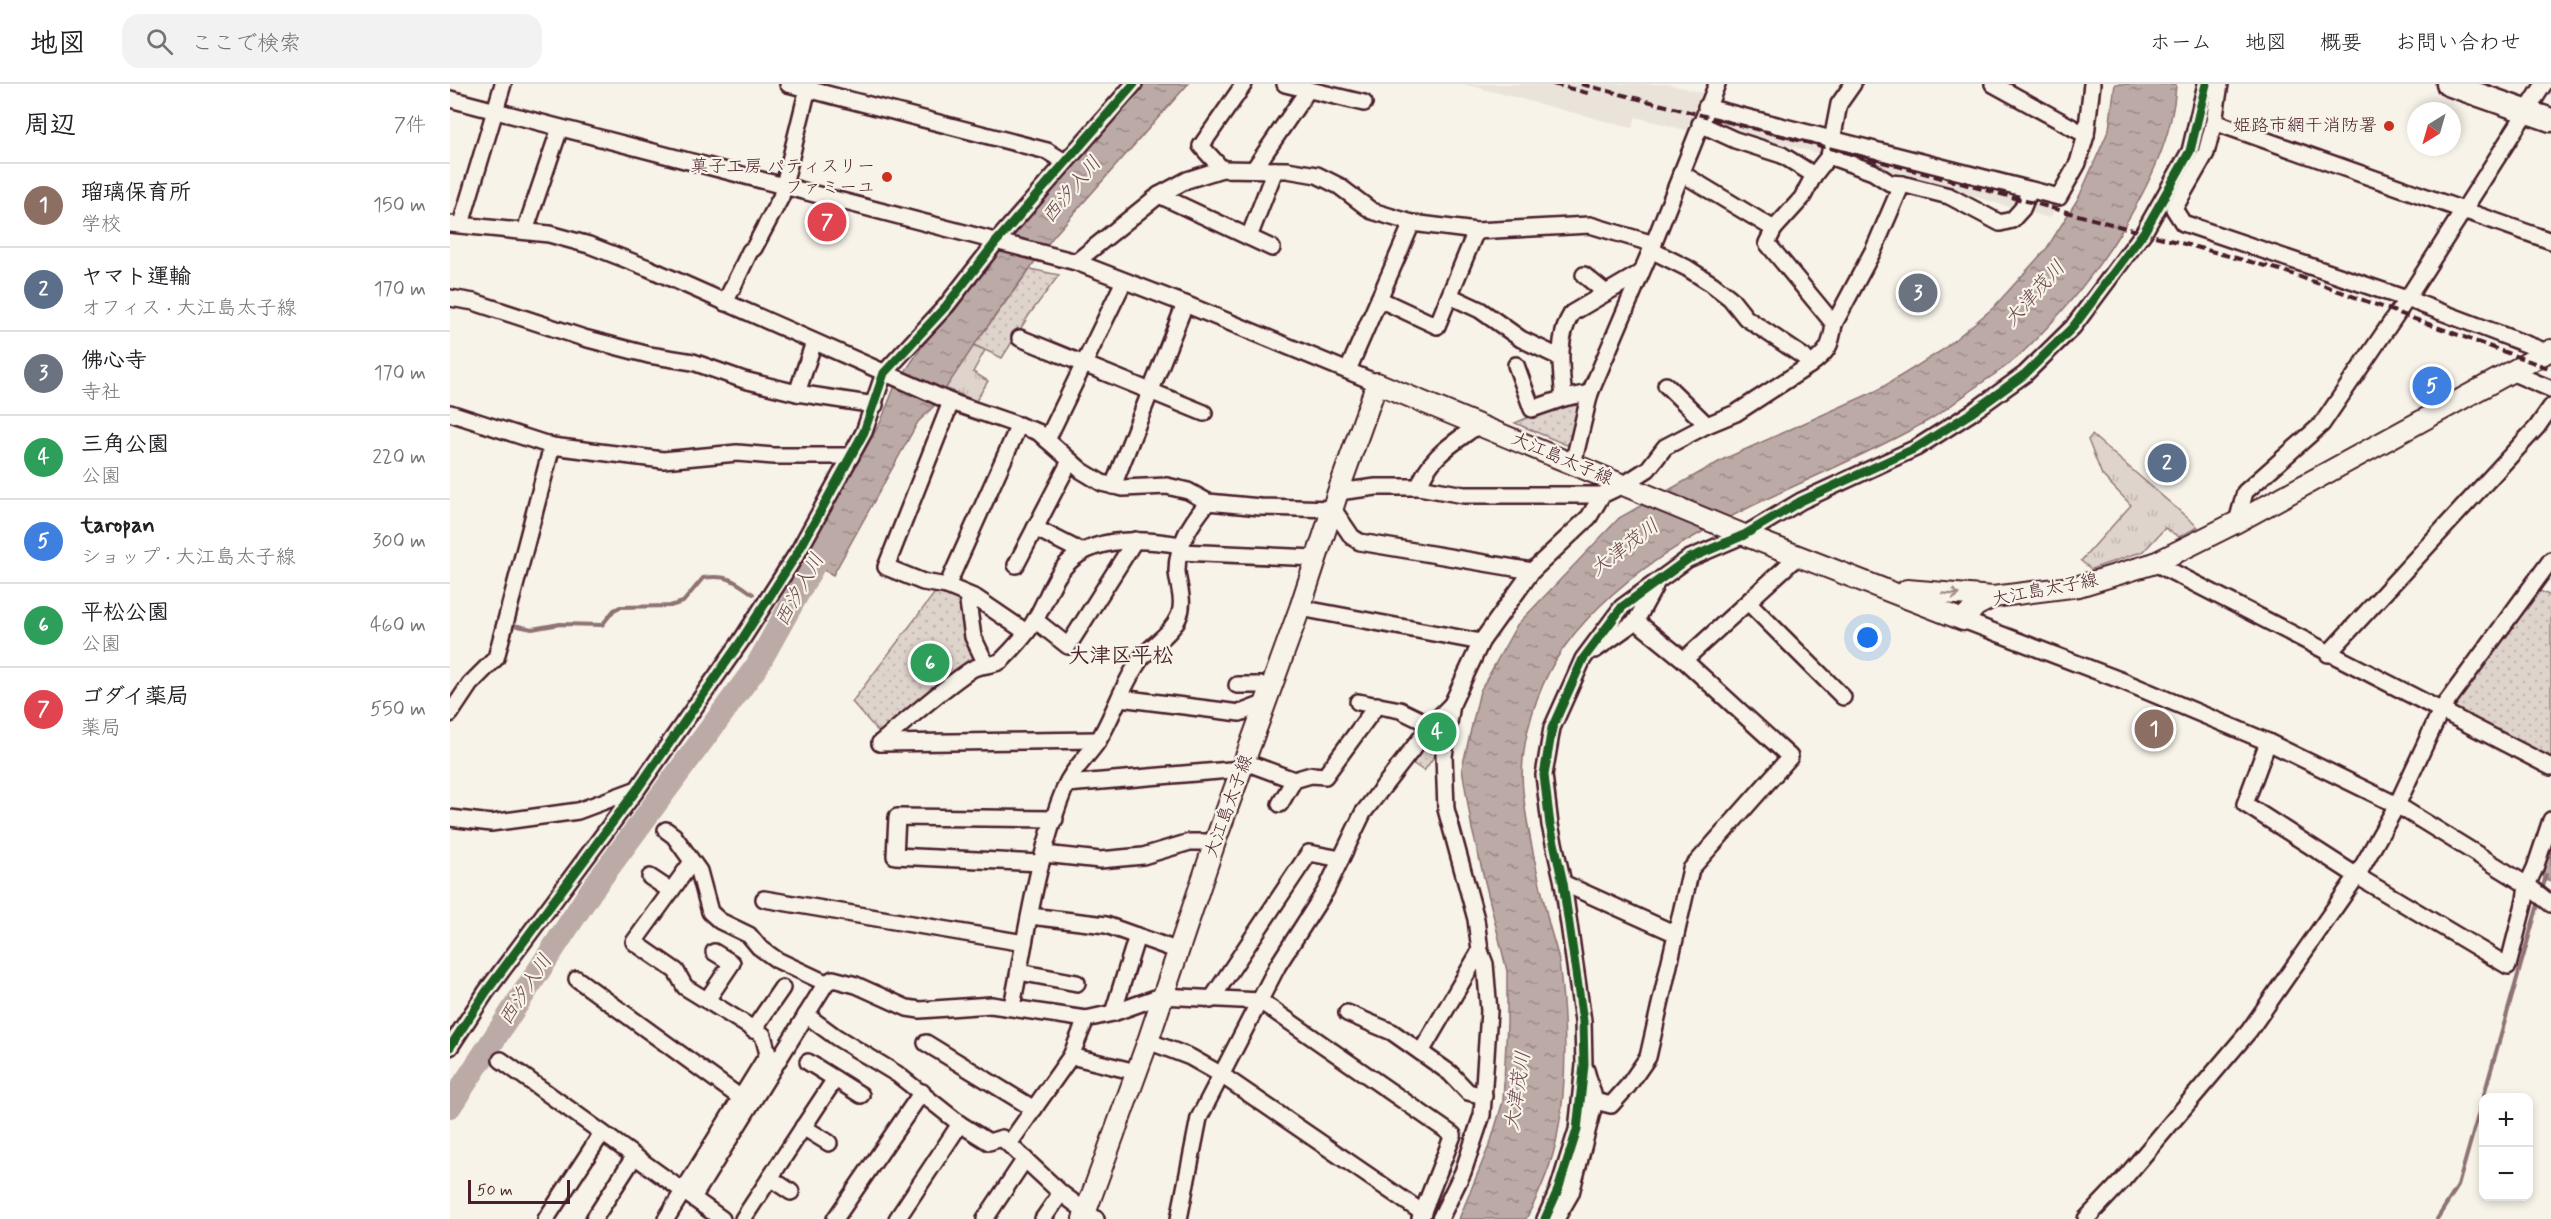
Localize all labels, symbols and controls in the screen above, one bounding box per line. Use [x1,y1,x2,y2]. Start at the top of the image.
search box [122,14,542,68]
icon: search [143,25,176,58]
text: 地図 [30,26,86,63]
text: ホーム [2150,29,2212,57]
text: 地図 [2245,29,2287,57]
text: 概要 [2320,29,2362,57]
text: お問い合わせ [2395,29,2521,57]
text: ここで検索 [191,30,301,58]
north arrow [2407,102,2461,156]
text: 周辺 [24,109,76,143]
text: 7件 [394,112,426,139]
place label: 姫路市網干消防署 [2233,114,2377,138]
marker: 姫路市網干消防署 [2382,119,2396,133]
water label: 西汐入川 [1036,151,1108,229]
place label: 菓子工房 パティスリー ファミーユ [690,155,875,200]
marker: 菓子工房 パティスリー ファミーユ [880,170,894,184]
text: 瑠璃保育所 [81,179,191,207]
text: 1 [39,192,48,219]
text: 150 m [373,192,426,219]
pin: 7 [808,200,847,244]
text: 学校 [81,211,121,238]
water label: 大津茂川 [1998,255,2072,333]
text: ヤマト運輸 [81,263,191,291]
pin: 3 [1898,270,1938,316]
text: 2 [39,276,48,303]
text: 170 m [374,276,426,303]
text: オフィス · 大江島太子線 [81,295,296,322]
text: 佛心寺 [81,347,147,375]
text: 3 [39,360,48,387]
text: 170 m [374,360,426,387]
pin: 5 [2412,364,2452,408]
text: 寺社 [81,379,121,406]
street label: 大江島太子線 [1508,427,1616,491]
text: 三角公園 [81,431,169,459]
pin: 2 [2148,440,2186,485]
text: 4 [38,444,49,471]
text: 220 m [372,444,426,471]
text: 公園 [81,463,121,490]
text: taropan [81,512,155,540]
water label: 大津茂川 [1585,513,1665,583]
text: 5 [38,528,50,555]
text: 300 m [372,528,426,555]
text: ショップ · 大江島太子線 [81,544,296,571]
water label: 西汐入川 [769,548,831,632]
street label: 大江島太子線 [1990,568,2100,612]
one-way arrow [1940,589,1960,600]
text: 平松公園 [81,599,169,627]
text: 6 [38,612,49,639]
text: 460 m [370,612,426,639]
your location [1853,623,1882,652]
text: 公園 [81,631,121,658]
pin: 6 [910,640,950,686]
district label: 大津区平松 [1069,642,1174,670]
text: ゴダイ薬局 [81,683,189,711]
text: 7 [37,696,50,723]
text: 550 m [370,696,426,723]
pin: 1 [2134,706,2174,752]
pin: 4 [1418,710,1456,754]
text: 薬局 [81,715,121,742]
street label: 大江島太子線 [1199,751,1259,861]
water label: 西汐入川 [493,949,559,1031]
water label: 大津茂川 [1498,1049,1538,1133]
map controls [2479,1093,2533,1201]
button: + [2479,1093,2533,1147]
button: − [2479,1147,2533,1201]
scale bar [468,1177,570,1204]
text: 50 m [477,1180,513,1201]

